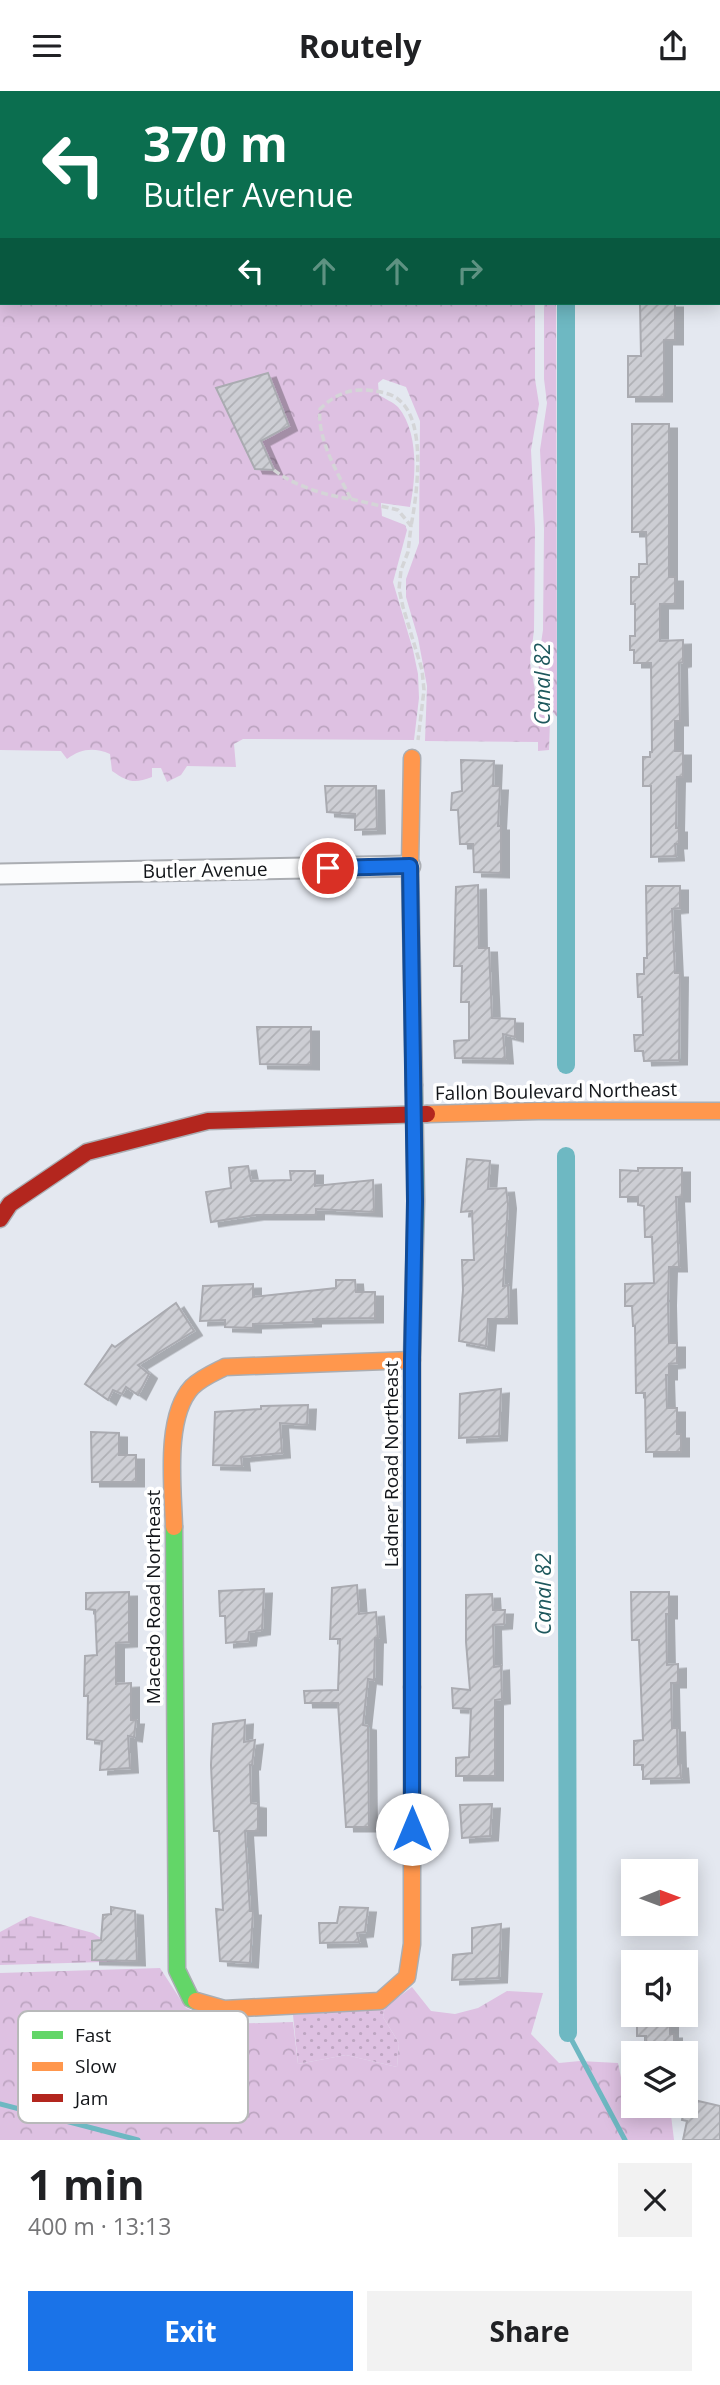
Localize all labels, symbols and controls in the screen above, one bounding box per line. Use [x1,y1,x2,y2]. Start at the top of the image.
text: Routely [299,24,421,67]
icon: menu [28,27,66,65]
icon: share [654,27,692,65]
text: 370 m [143,110,288,176]
icon: left [28,119,119,210]
text: Butler Avenue [143,173,354,216]
icon: left [232,252,270,290]
icon: ahead [305,252,343,290]
icon: ahead [378,252,416,290]
icon: right [451,252,489,290]
water label: Canal 82 [528,643,556,725]
pin [298,838,358,898]
icon: arrive [309,849,347,887]
street label: Butler Avenue [142,856,268,884]
street label: Fallon Boulevard Northeast [435,1076,678,1106]
street label: Ladner Road Northeast [378,1361,404,1567]
street label: Macedo Road Northeast [140,1489,166,1704]
water label: Canal 82 [529,1553,557,1635]
position arrow [375,1792,449,1866]
north arrow [621,1859,698,1935]
map controls [621,1859,698,2118]
button: sound [621,1950,698,2027]
legend [18,2011,248,2123]
text: Fast [75,2022,111,2048]
button: layers [621,2041,698,2118]
text: Slow [75,2053,117,2079]
text: Jam [73,2085,108,2111]
text: 1 min [28,2155,145,2212]
button: close [618,2163,692,2237]
text: 400 m · 13:13 [28,2210,171,2242]
button: Exit [28,2291,353,2371]
button: Share [367,2291,692,2371]

